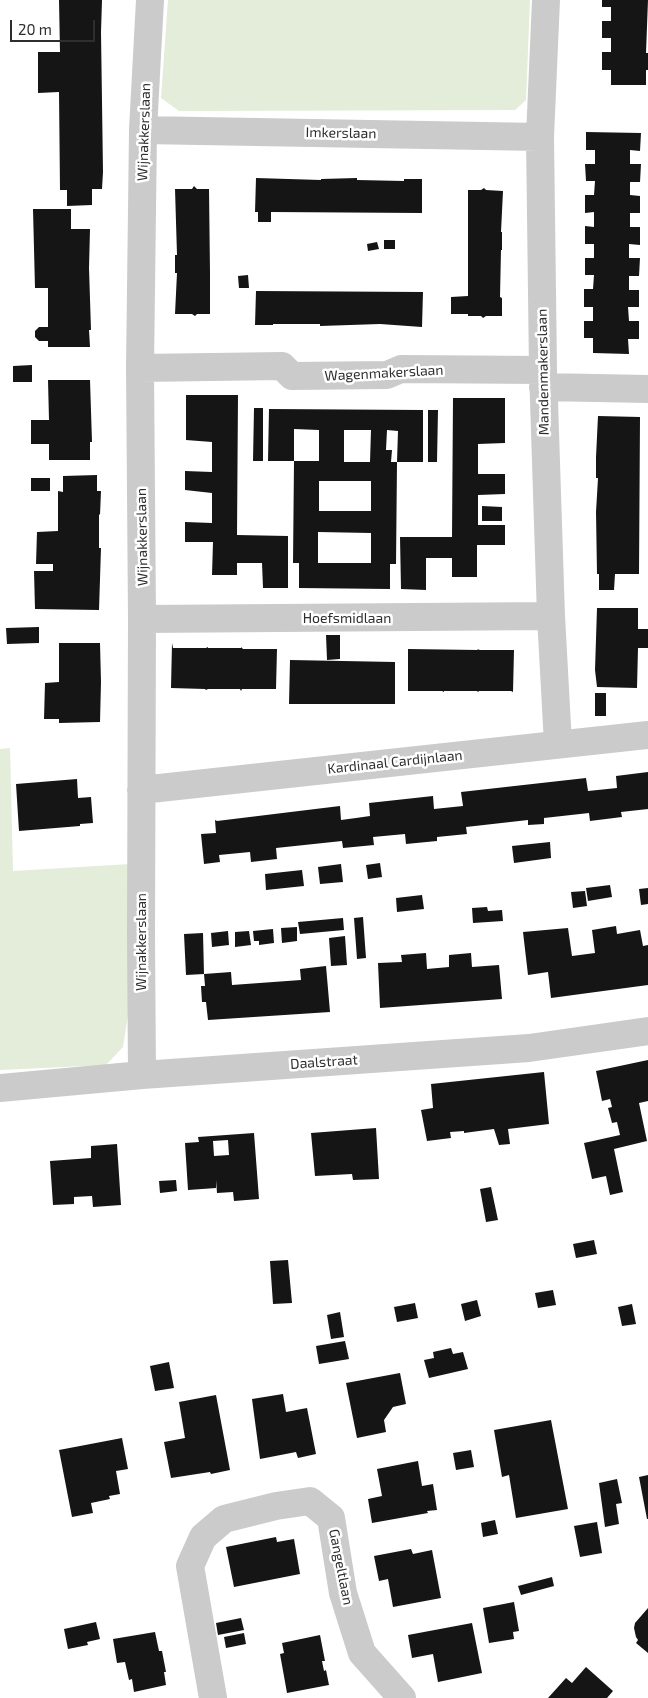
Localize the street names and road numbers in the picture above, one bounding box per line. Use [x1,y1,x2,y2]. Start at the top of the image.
street label: Wijnakkerslaan [134,83,154,181]
street label: Imkerslaan [305,124,377,142]
street label: Mandenmakerslaan [533,309,553,435]
street label: Wagenmakerslaan [324,361,444,385]
street label: Wijnakkerslaan [133,488,151,586]
street label: Hoefsmidlaan [303,610,391,626]
street label: Kardinaal Cardijnlaan [327,747,463,777]
street label: Wijnakkerslaan [133,893,149,991]
street label: Daalstraat [290,1051,358,1073]
street label: Gangeltlaan [325,1528,357,1606]

